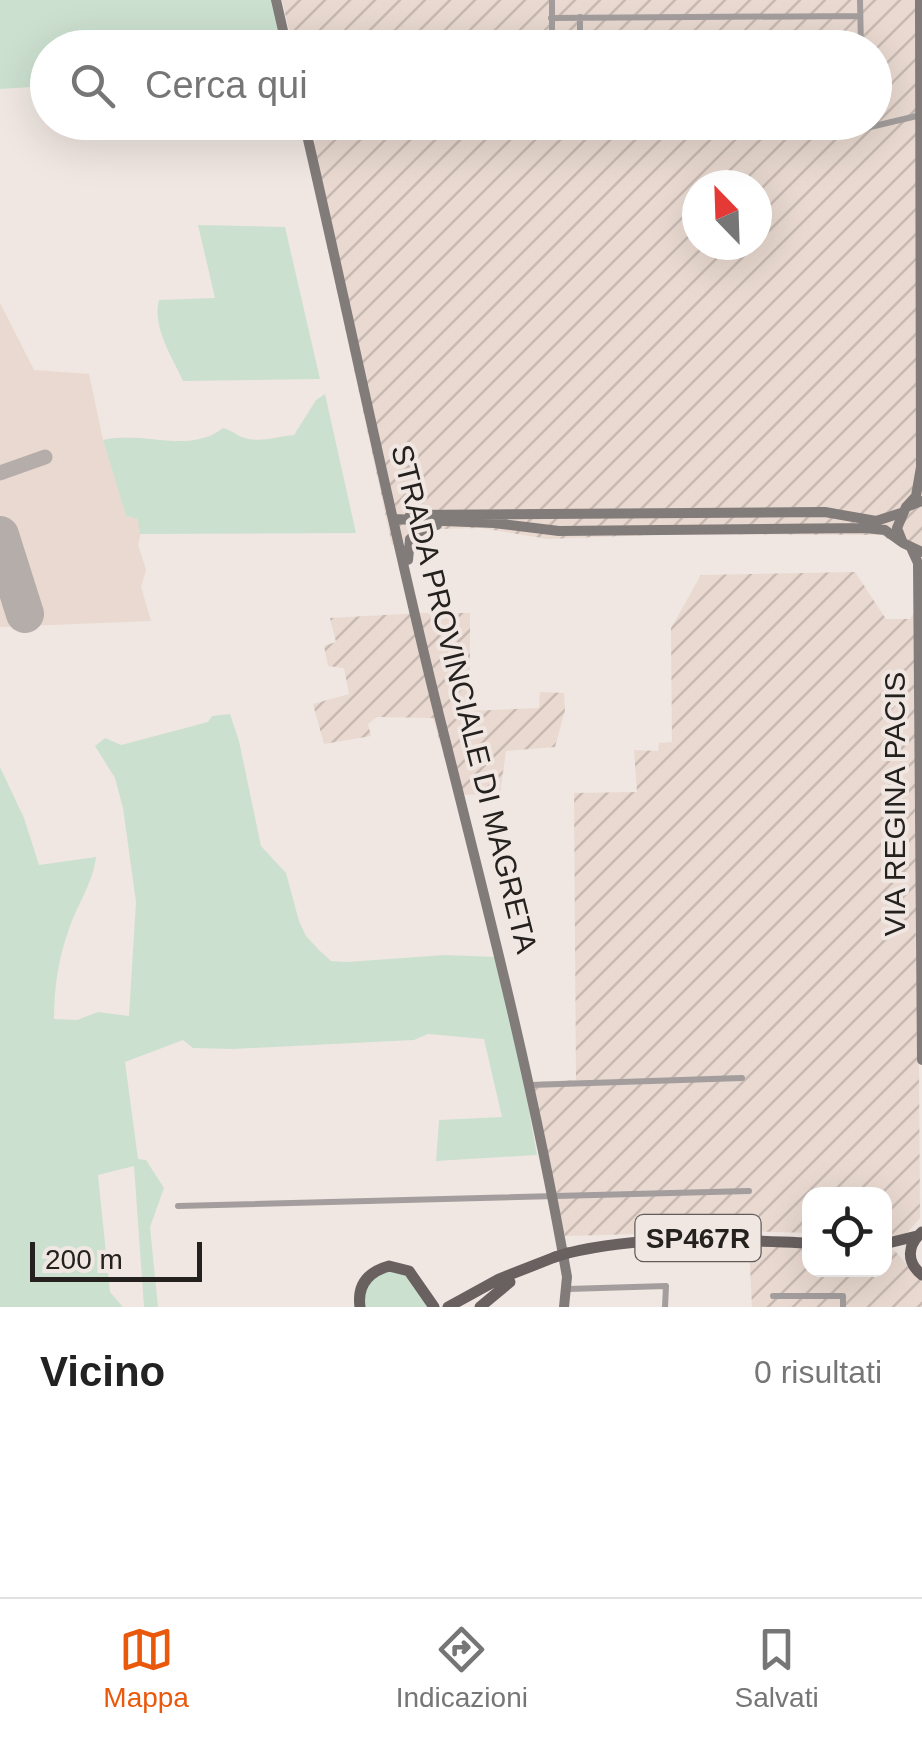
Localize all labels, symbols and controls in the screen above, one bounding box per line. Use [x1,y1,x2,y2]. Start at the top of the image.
search box [30,30,892,140]
icon: search [65,58,120,113]
text: Cerca qui [145,64,308,106]
north arrow [682,170,772,260]
street label: STRADA PROVINCIALE DI MAGRETA [385,441,544,957]
street label: VIA REGINA PACIS [878,672,911,936]
map controls [802,1187,892,1277]
button: locate [802,1187,892,1277]
road number: SP467R [636,1215,760,1261]
scale bar [30,1237,202,1282]
text: 200 m [45,1244,123,1275]
text: Vicino [40,1348,165,1395]
text: 0 risultati [754,1354,882,1390]
tab: Mappa [103,1622,189,1714]
tab: Indicazioni [396,1622,528,1714]
tab: Salvati [735,1622,819,1714]

